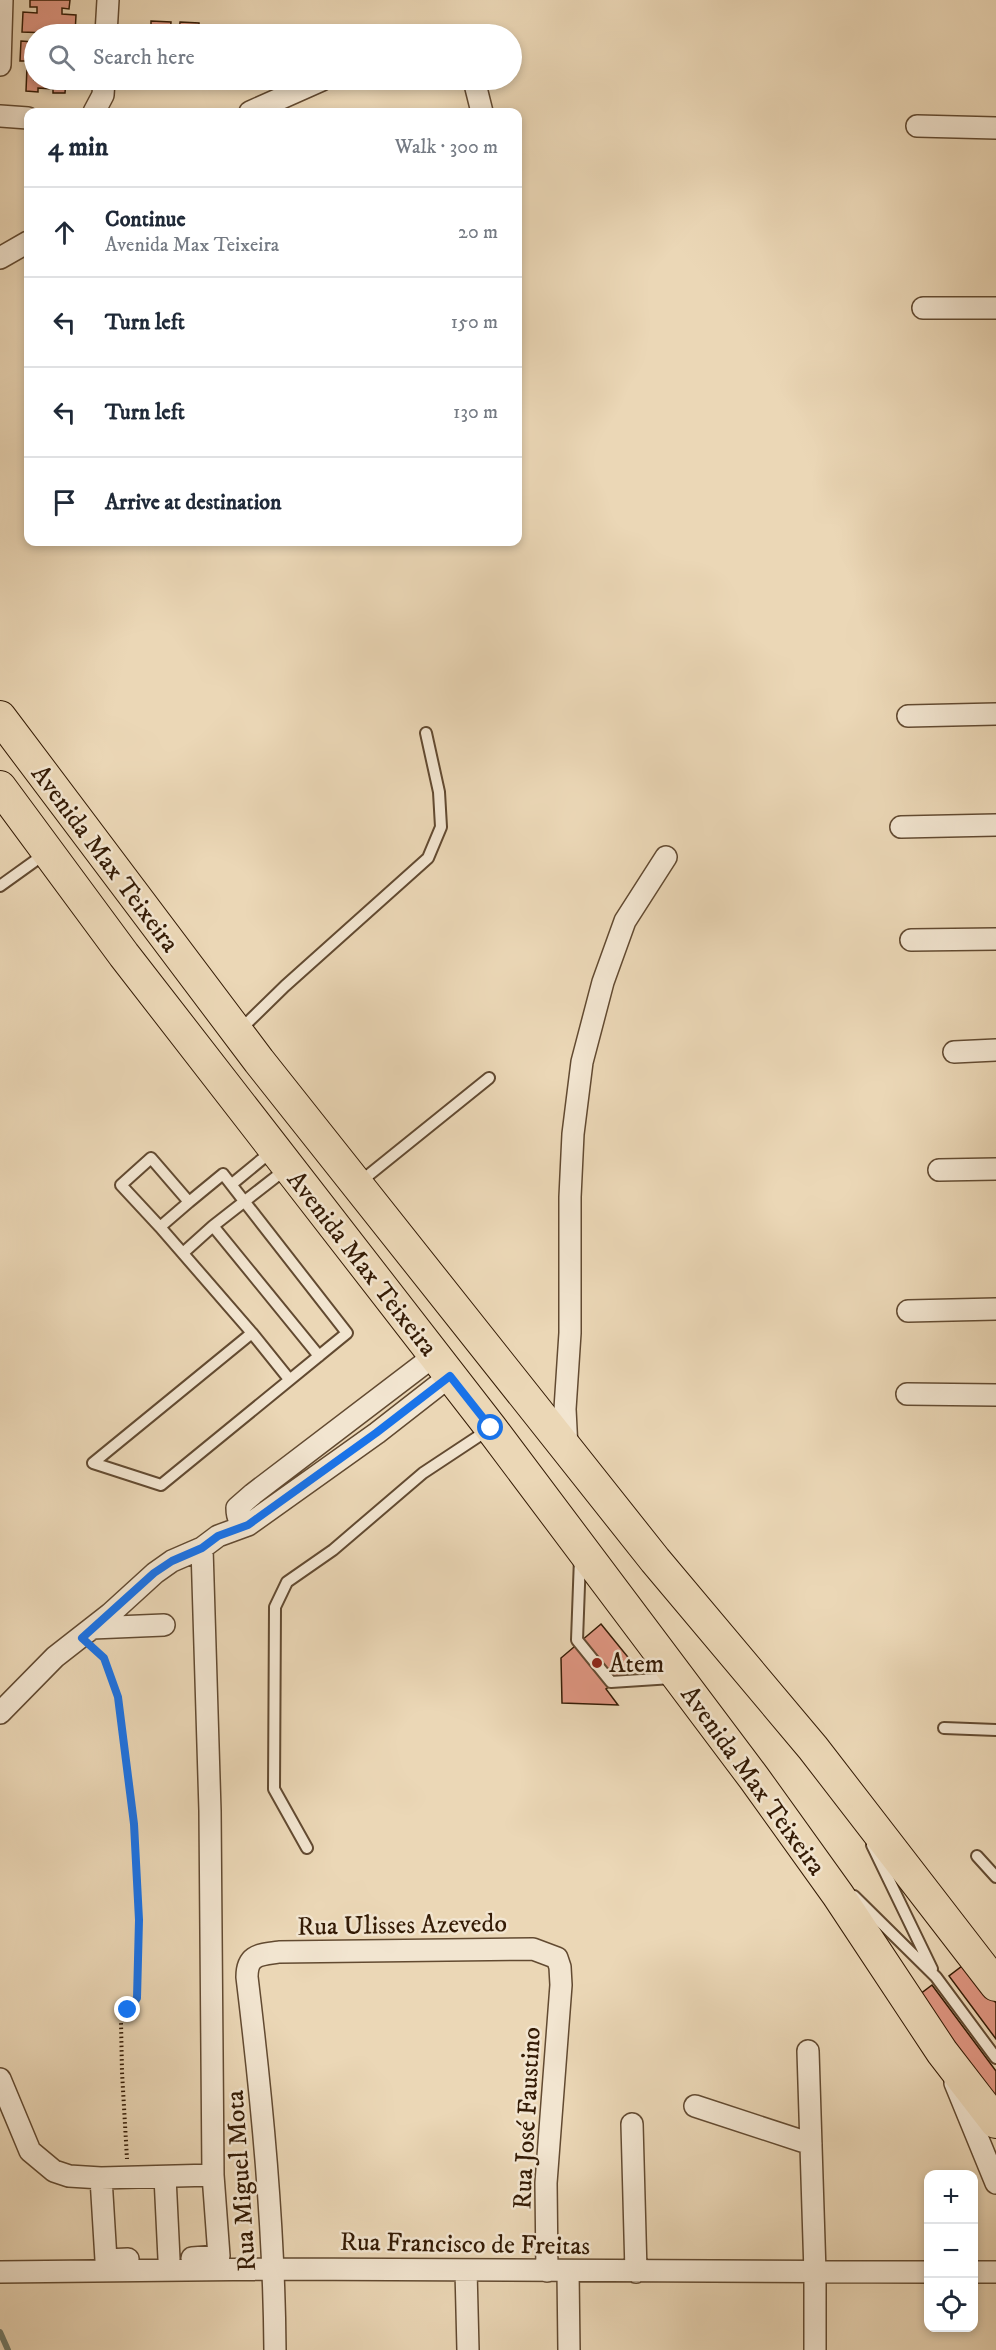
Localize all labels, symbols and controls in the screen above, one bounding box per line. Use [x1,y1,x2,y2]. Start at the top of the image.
search box [24,24,522,90]
icon: search [45,41,78,74]
text: Search here [93,44,195,71]
text: 4 min [48,131,108,164]
text: Walk · 300 m [395,135,498,160]
text: Continue [105,206,186,233]
icon: ahead [48,216,81,249]
text: 20 m [458,220,498,245]
text: Avenida Max Teixeira [105,233,279,258]
icon: left [48,306,81,339]
text: Turn left [105,309,185,336]
text: 150 m [451,310,498,335]
icon: left [48,396,81,429]
text: Turn left [105,399,185,426]
text: 130 m [453,400,498,425]
icon: arrive [48,486,81,519]
text: Arrive at destination [105,489,282,516]
street label: Avenida Max Teixeira [23,758,186,959]
street label: Avenida Max Teixeira [279,1164,445,1363]
route start [477,1414,503,1440]
place label: Atem [609,1648,664,1681]
marker: Atem [590,1656,604,1670]
street label: Avenida Max Teixeira [673,1680,833,1882]
street label: Rua Ulisses Azevedo [297,1907,507,1944]
route end [114,1996,140,2022]
street label: Rua José Faustino [506,2026,549,2210]
street label: Rua Miguel Mota [219,2089,264,2273]
map controls [924,2170,978,2332]
button: + [924,2170,978,2224]
button: − [924,2224,978,2278]
street label: Rua Francisco de Freitas [339,2226,590,2263]
button: locate [924,2278,978,2332]

